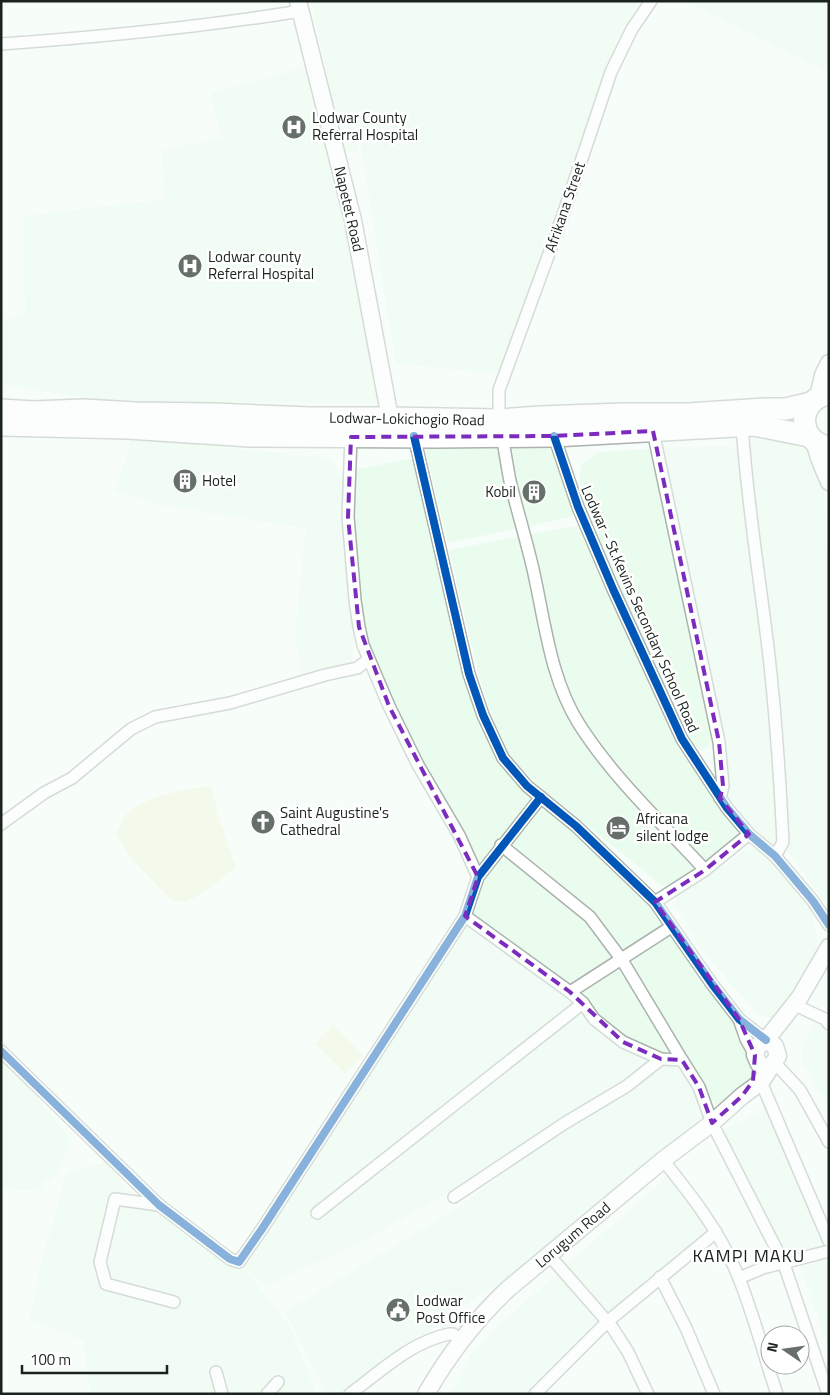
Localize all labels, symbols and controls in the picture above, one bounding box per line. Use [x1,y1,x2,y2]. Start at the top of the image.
place label: Lodwar County Referral Hospital [312,106,418,146]
hospital icon: Lodwar County Referral Hospital [281,114,307,140]
street label: Afrikana Street [538,158,591,255]
street label: Napetet Road [329,164,370,254]
place label: Lodwar county Referral Hospital [208,245,314,285]
hospital icon: Lodwar county Referral Hospital [177,253,203,279]
street label: Lodwar-Lokichogio Road [329,406,485,431]
building icon: Hotel [172,468,198,494]
place label: Hotel [202,469,236,492]
building icon: Kobil [521,479,547,505]
place label: Kobil [485,480,516,503]
street label: Lodwar - St.Kevins Secondary School Road [575,482,706,736]
place label: Saint Augustine's Cathedral [280,801,389,841]
place label: Africana silent lodge [636,807,708,847]
church icon: Saint Augustine's Cathedral [250,809,276,835]
hotel icon: Africana silent lodge [605,815,631,841]
street label: Lorugum Road [530,1196,615,1273]
district label: KAMPI MAKU [693,1242,805,1269]
place label: Lodwar Post Office [416,1289,485,1329]
public building icon: Lodwar Post Office [385,1297,411,1323]
north arrow [760,1325,810,1375]
text: N [761,1340,783,1354]
scale bar [22,1342,168,1374]
text: 100 m [30,1348,71,1371]

